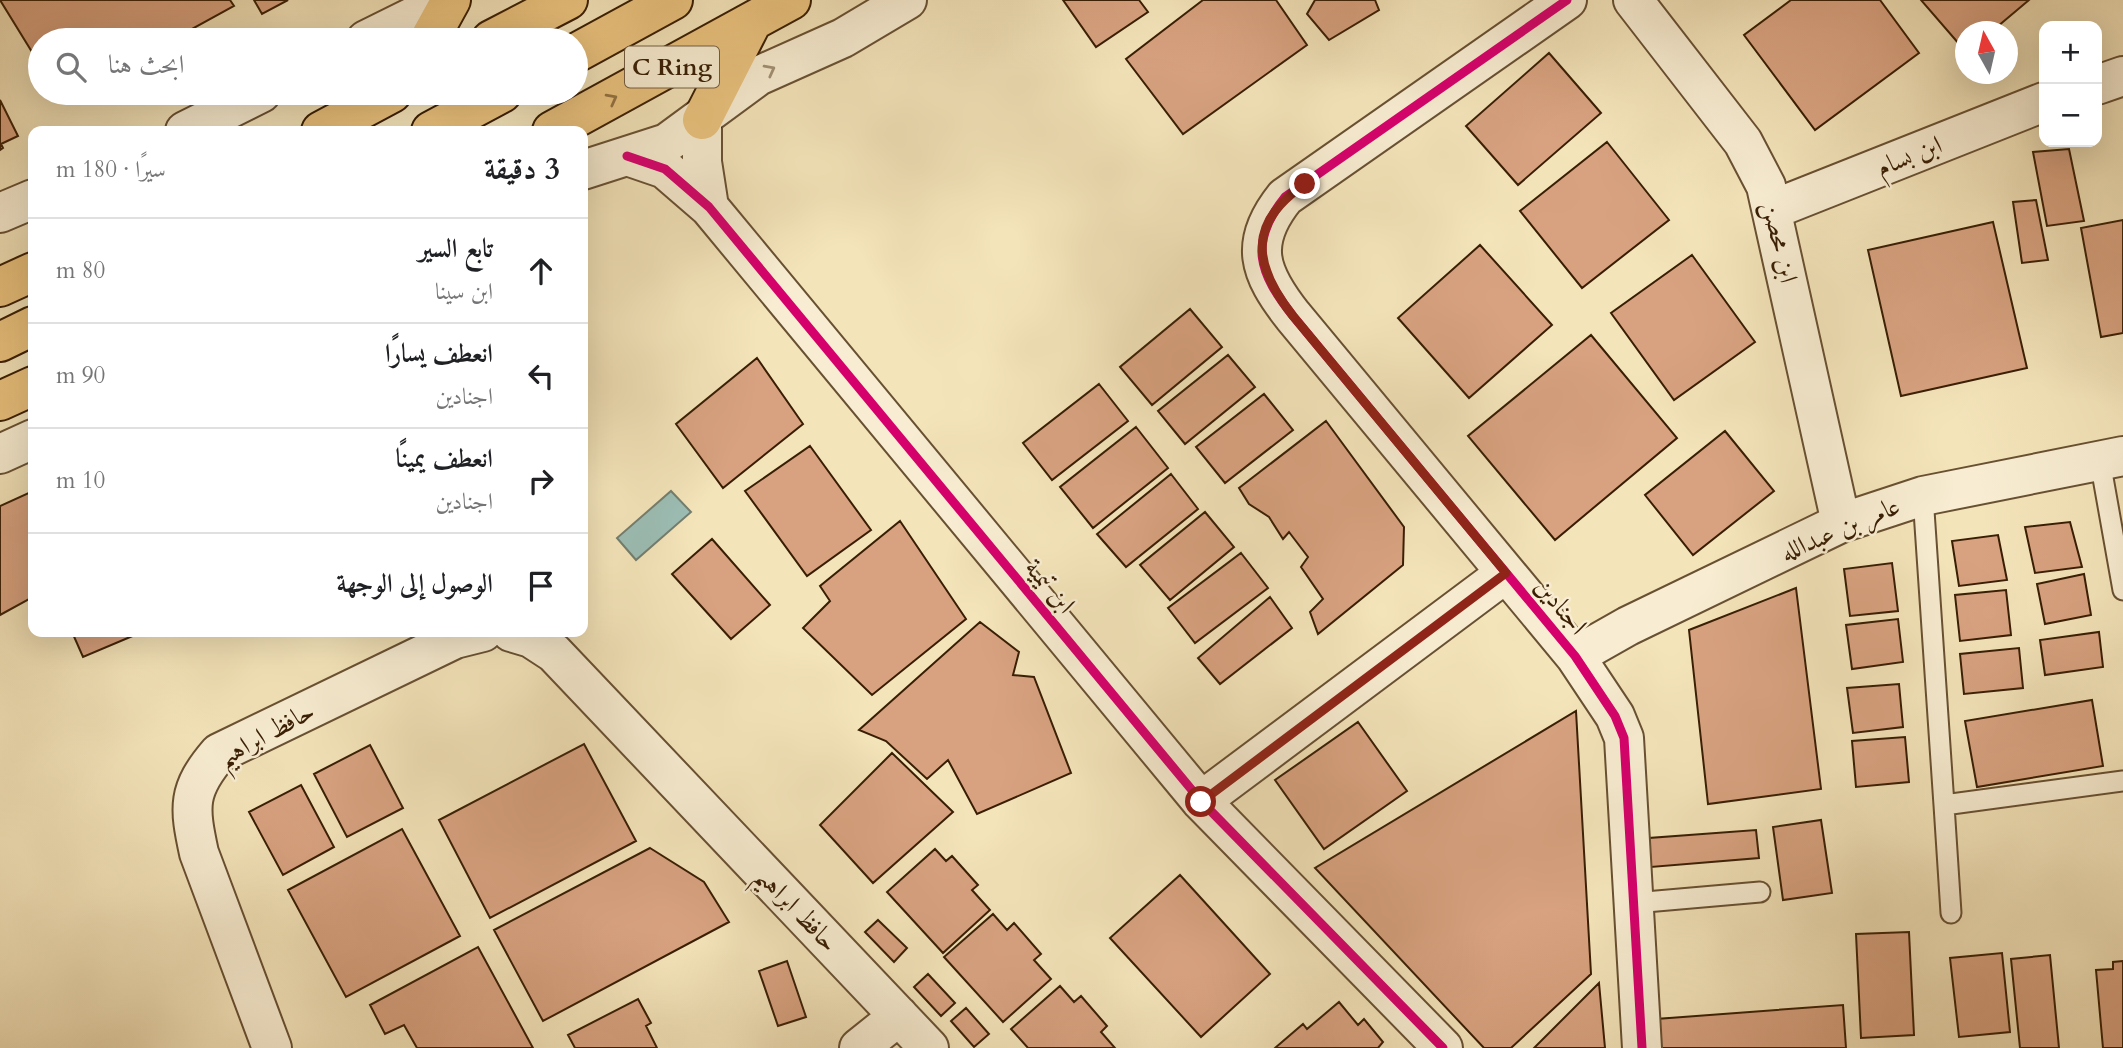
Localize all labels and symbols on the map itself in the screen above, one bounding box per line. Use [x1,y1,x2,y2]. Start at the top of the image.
north arrow [1955,21,2018,84]
road number: C Ring [625,46,719,88]
one-way arrow [763,64,775,78]
one-way arrow [605,94,617,107]
street label: ابن بسام [1871,127,1949,190]
route end [1289,168,1320,199]
street label: ابن محصن [1754,198,1806,286]
street label: عامر بن عبدالله [1775,488,1905,570]
street label: ابن تيمية [1017,551,1083,621]
street label: اجنادين [1527,570,1595,642]
street label: حافظ ابراهيم [211,693,325,782]
route start [1185,786,1216,817]
street label: حافظ ابراهيم [742,859,846,965]

